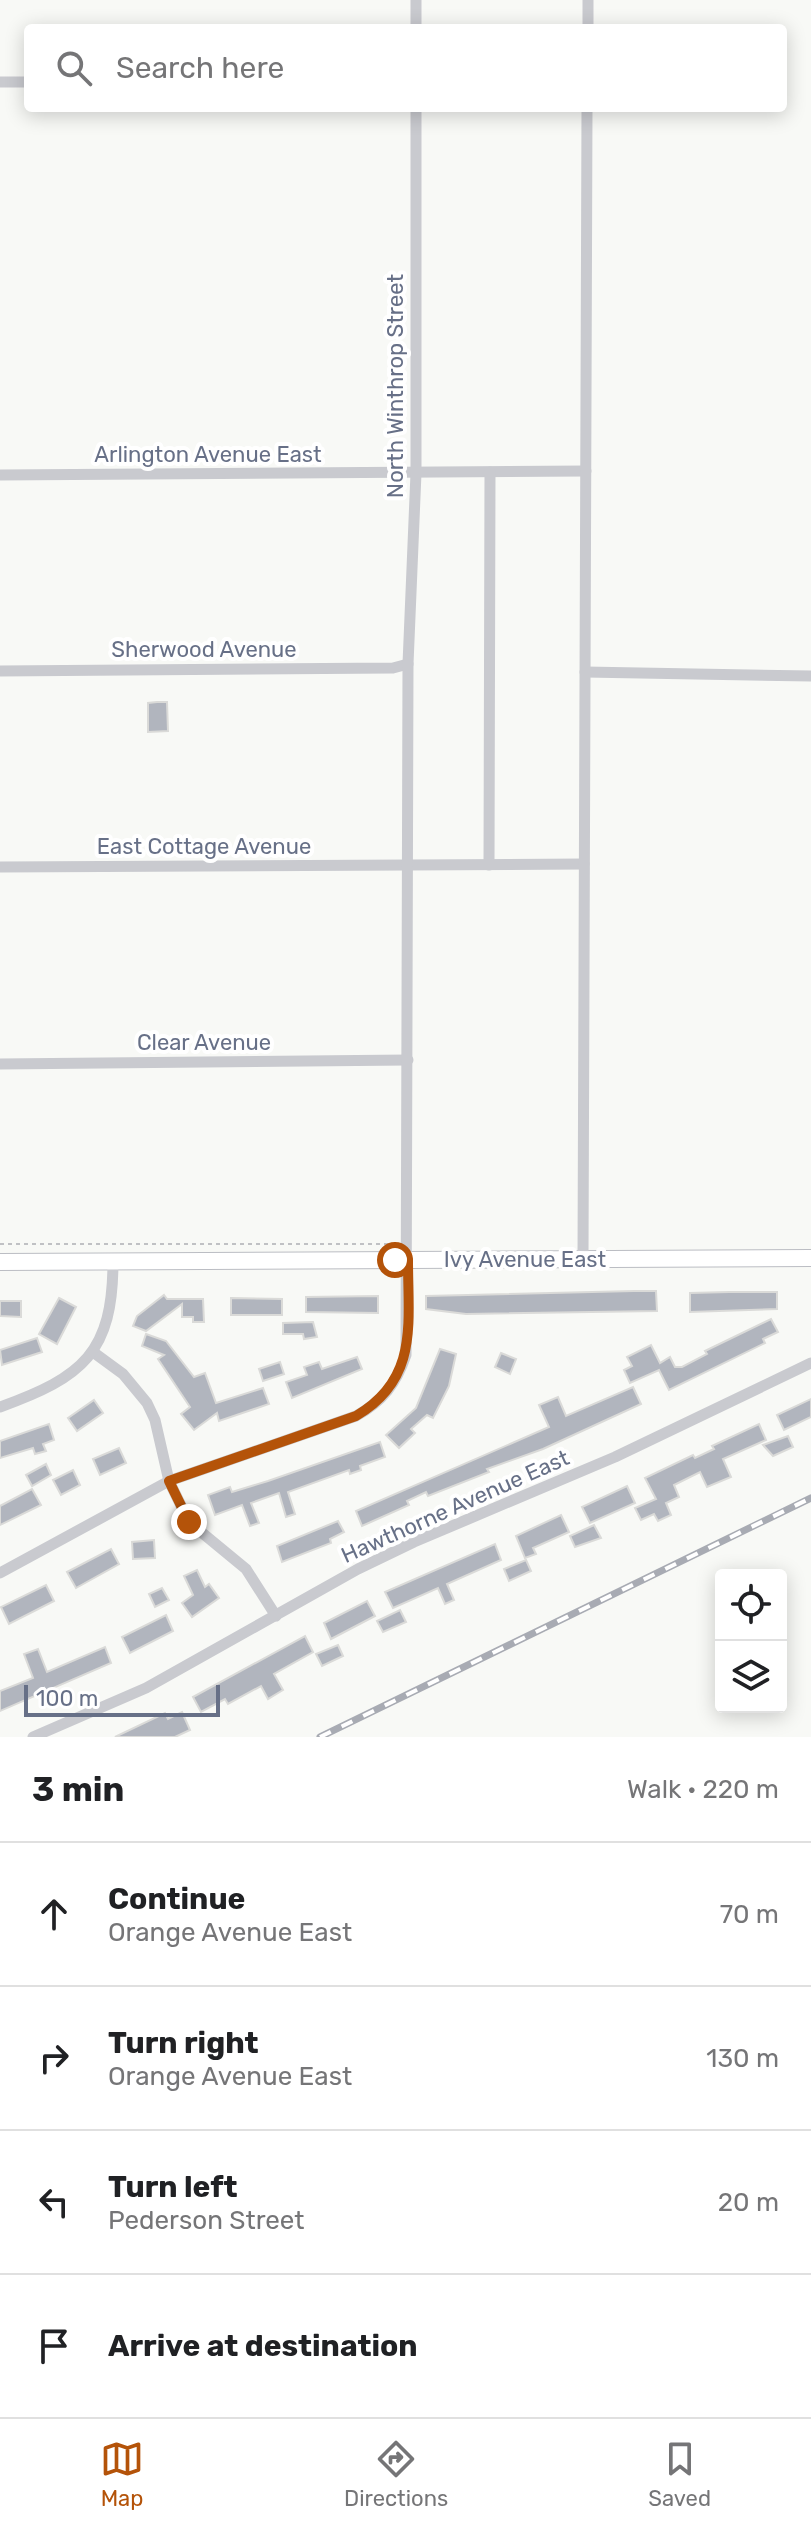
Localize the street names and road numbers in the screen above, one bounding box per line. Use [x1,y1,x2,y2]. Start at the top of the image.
street label: North Winthrop Street [382,273,409,498]
street label: Arlington Avenue East [94,441,322,468]
street label: Sherwood Avenue [111,636,297,663]
street label: East Cottage Avenue [97,833,311,860]
street label: Clear Avenue [137,1029,271,1056]
street label: Ivy Avenue East [444,1246,607,1273]
street label: Hawthorne Avenue East [337,1444,574,1569]

